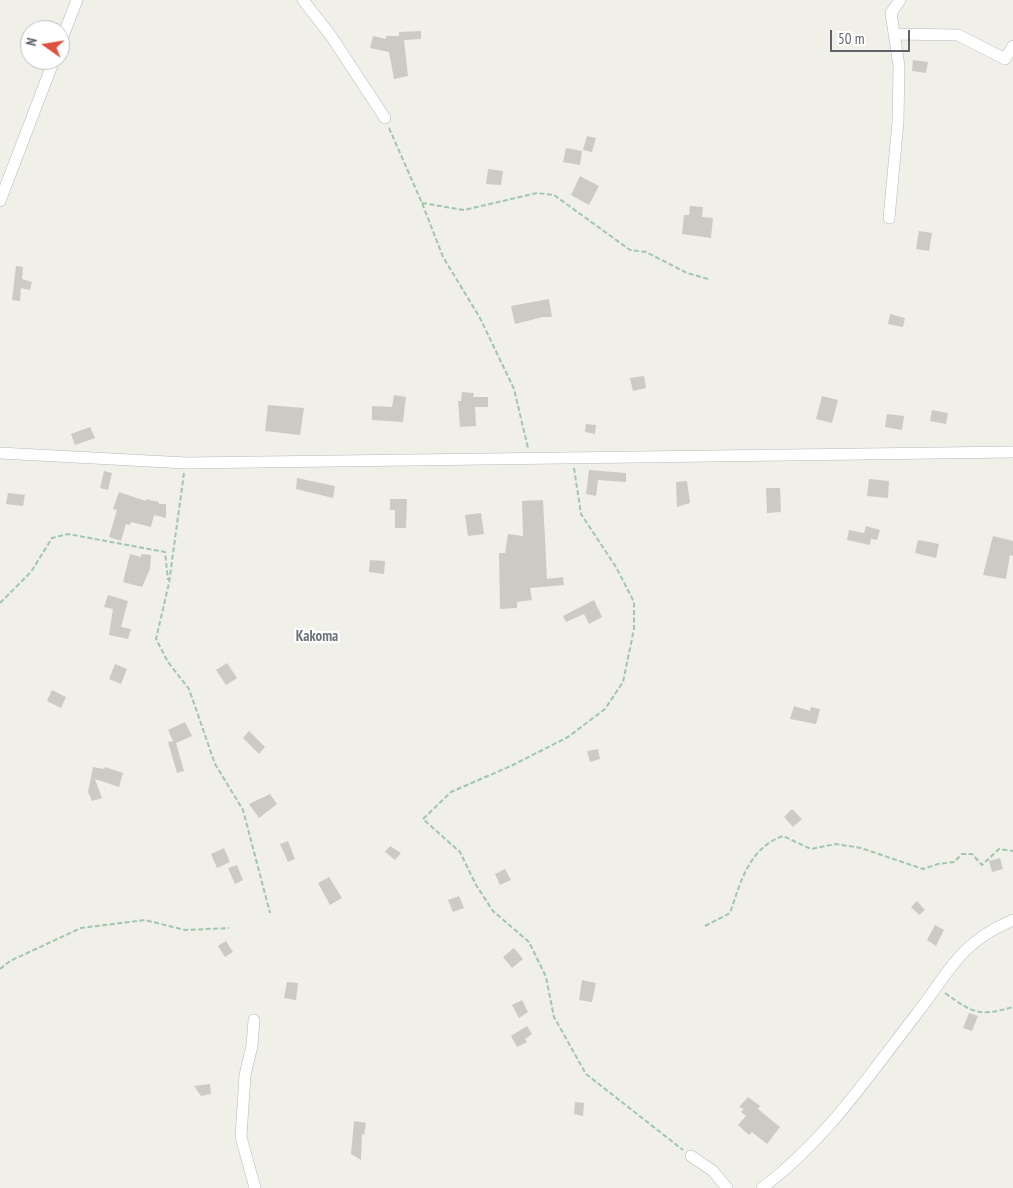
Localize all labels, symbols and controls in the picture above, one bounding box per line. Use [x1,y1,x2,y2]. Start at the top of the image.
north arrow [20,20,70,70]
scale bar [833,20,913,52]
text: 50 m [838,29,864,48]
text: N [22,36,41,48]
district label: Kakoma [296,628,338,646]

